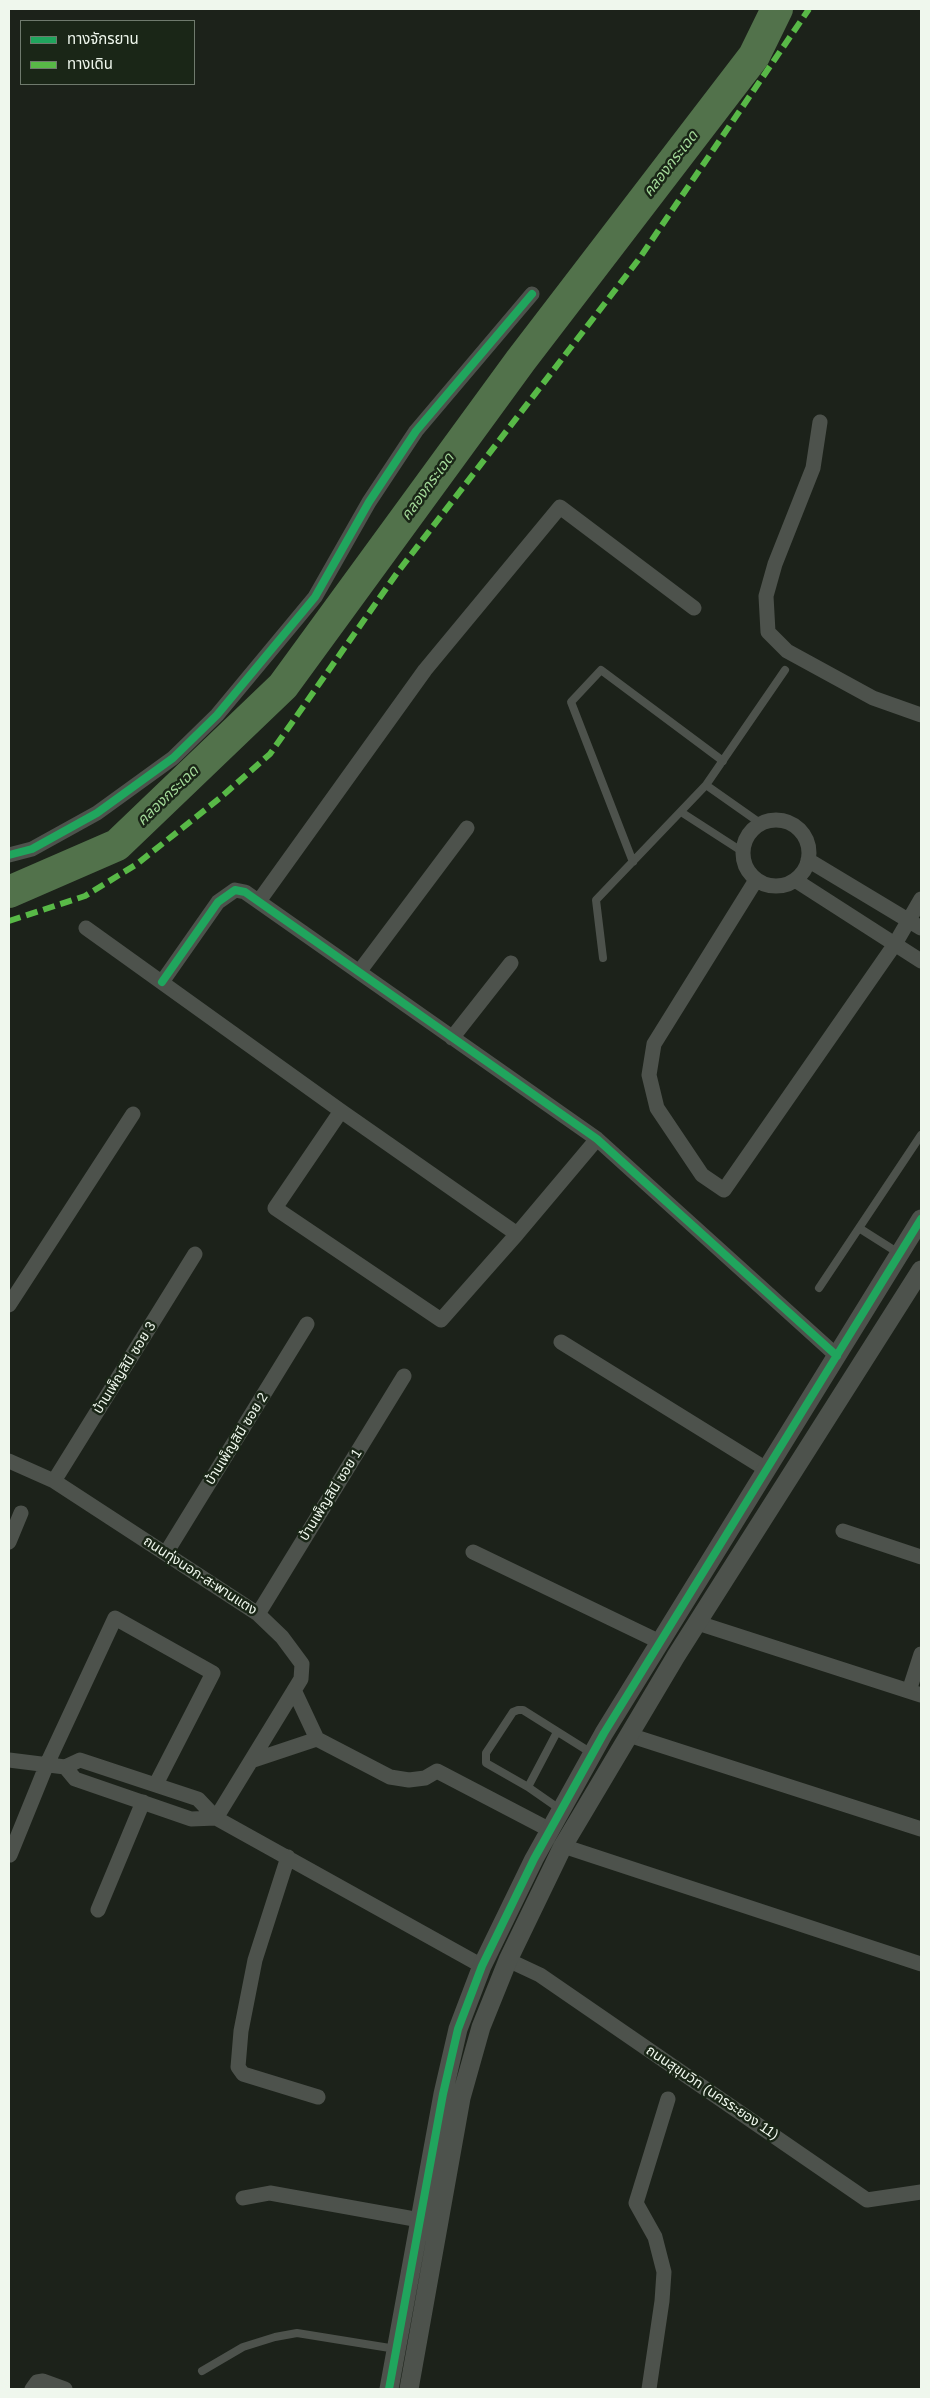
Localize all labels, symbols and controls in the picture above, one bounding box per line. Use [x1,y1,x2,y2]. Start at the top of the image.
legend [20,20,195,85]
text: ทางจักรยาน [67,30,139,47]
text: ทางเดิน [67,55,113,72]
water label: คลองกระเฉด [640,128,702,200]
water label: คลองกระเฉด [398,450,458,524]
water label: คลองกระเฉด [134,762,202,830]
street label: บ้านเพ็ญสินี ซอย 3 [90,1319,160,1417]
street label: บ้านเพ็ญสินี ซอย 2 [202,1390,272,1488]
street label: บ้านเพ็ญสินี ซอย 1 [296,1446,366,1544]
street label: ถนนทุ่งนอก-สะพานแตง [140,1533,260,1619]
street label: ถนนสุขุมวิท (นครระยอง 11) [642,2042,782,2144]

